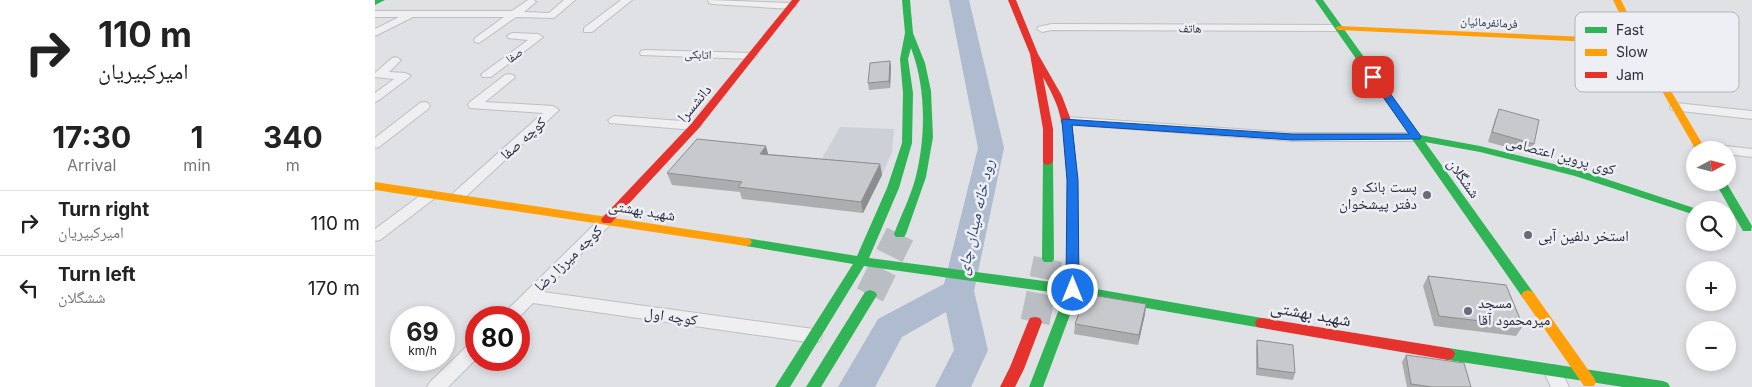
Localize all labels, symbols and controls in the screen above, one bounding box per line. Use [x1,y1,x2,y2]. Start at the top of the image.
legend [1575,12,1739,92]
text: 110 m [98,13,192,55]
street label: فرمانفرمائیان [1460,13,1518,31]
icon: right [15,20,80,85]
street label: هاتف [1178,20,1202,36]
text: Fast [1616,21,1644,38]
text: Slow [1616,43,1648,60]
street label: صفا [503,44,525,66]
street label: اتابکی [684,46,712,62]
pin [1352,56,1394,98]
text: امیرکبیریان [98,58,188,84]
icon: arrive [1359,63,1387,91]
text: Jam [1616,66,1644,83]
street label: دانشسرا [673,80,715,126]
street label: کوچه صفا [496,112,550,164]
text: 17:30 [52,119,131,155]
text: 1 [191,119,204,155]
text: 340 [263,119,323,155]
street label: کوی پروین اعتصامی [1504,131,1618,180]
north arrow [1686,141,1736,191]
map controls [1686,141,1736,371]
street label: ششگلان [1443,154,1485,202]
text: Arrival [67,155,116,175]
text: min [183,155,211,175]
text: m [286,155,300,175]
water label: رود خانه میدان چای [952,157,999,277]
place label: پست بانک و دفتر پیشخوان [1339,177,1417,214]
marker: پست بانک و دفتر پیشخوان [1421,189,1433,201]
street label: شهید بهشتى [607,195,677,226]
text: Turn right [58,198,149,221]
button: search [1686,201,1736,251]
icon: right [15,209,43,237]
text: 110 m [311,212,360,235]
street label: کوچه میرزا رضا [530,221,606,295]
text: امیرکبیریان [58,222,124,242]
place label: استخر دلفین آبی [1538,226,1629,246]
marker: استخر دلفین آبی [1522,229,1534,241]
button: + [1686,261,1736,311]
text: Turn left [58,263,136,286]
position arrow [1046,263,1098,315]
icon: left [15,274,43,302]
text: 170 m [308,277,360,300]
text: ششگلان [58,287,106,307]
place label: مسجد میرمحمود آقا [1478,293,1551,329]
street label: شهید بهشتى [1269,296,1353,331]
street label: کوچه اول [643,303,699,330]
marker: مسجد میرمحمود آقا [1462,305,1474,317]
speed limit sign: 80 [465,306,530,371]
text: 69 [406,317,439,347]
button: − [1686,321,1736,371]
text: km/h [408,343,437,358]

